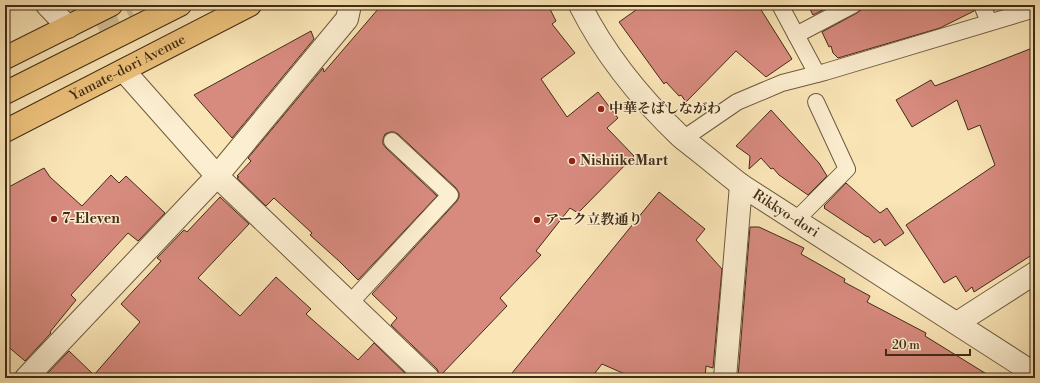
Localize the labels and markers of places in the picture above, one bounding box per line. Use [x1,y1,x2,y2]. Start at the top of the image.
place label: 中華そばしながわ [609,100,721,118]
marker: 中華そばしながわ [596,104,606,114]
place label: NishiikeMart [580,152,669,170]
marker: NishiikeMart [567,156,577,166]
place label: 7-Eleven [62,210,120,228]
place label: アーク立教通り [545,211,643,229]
marker: 7-Eleven [49,214,59,224]
marker: アーク立教通り [532,215,542,225]

